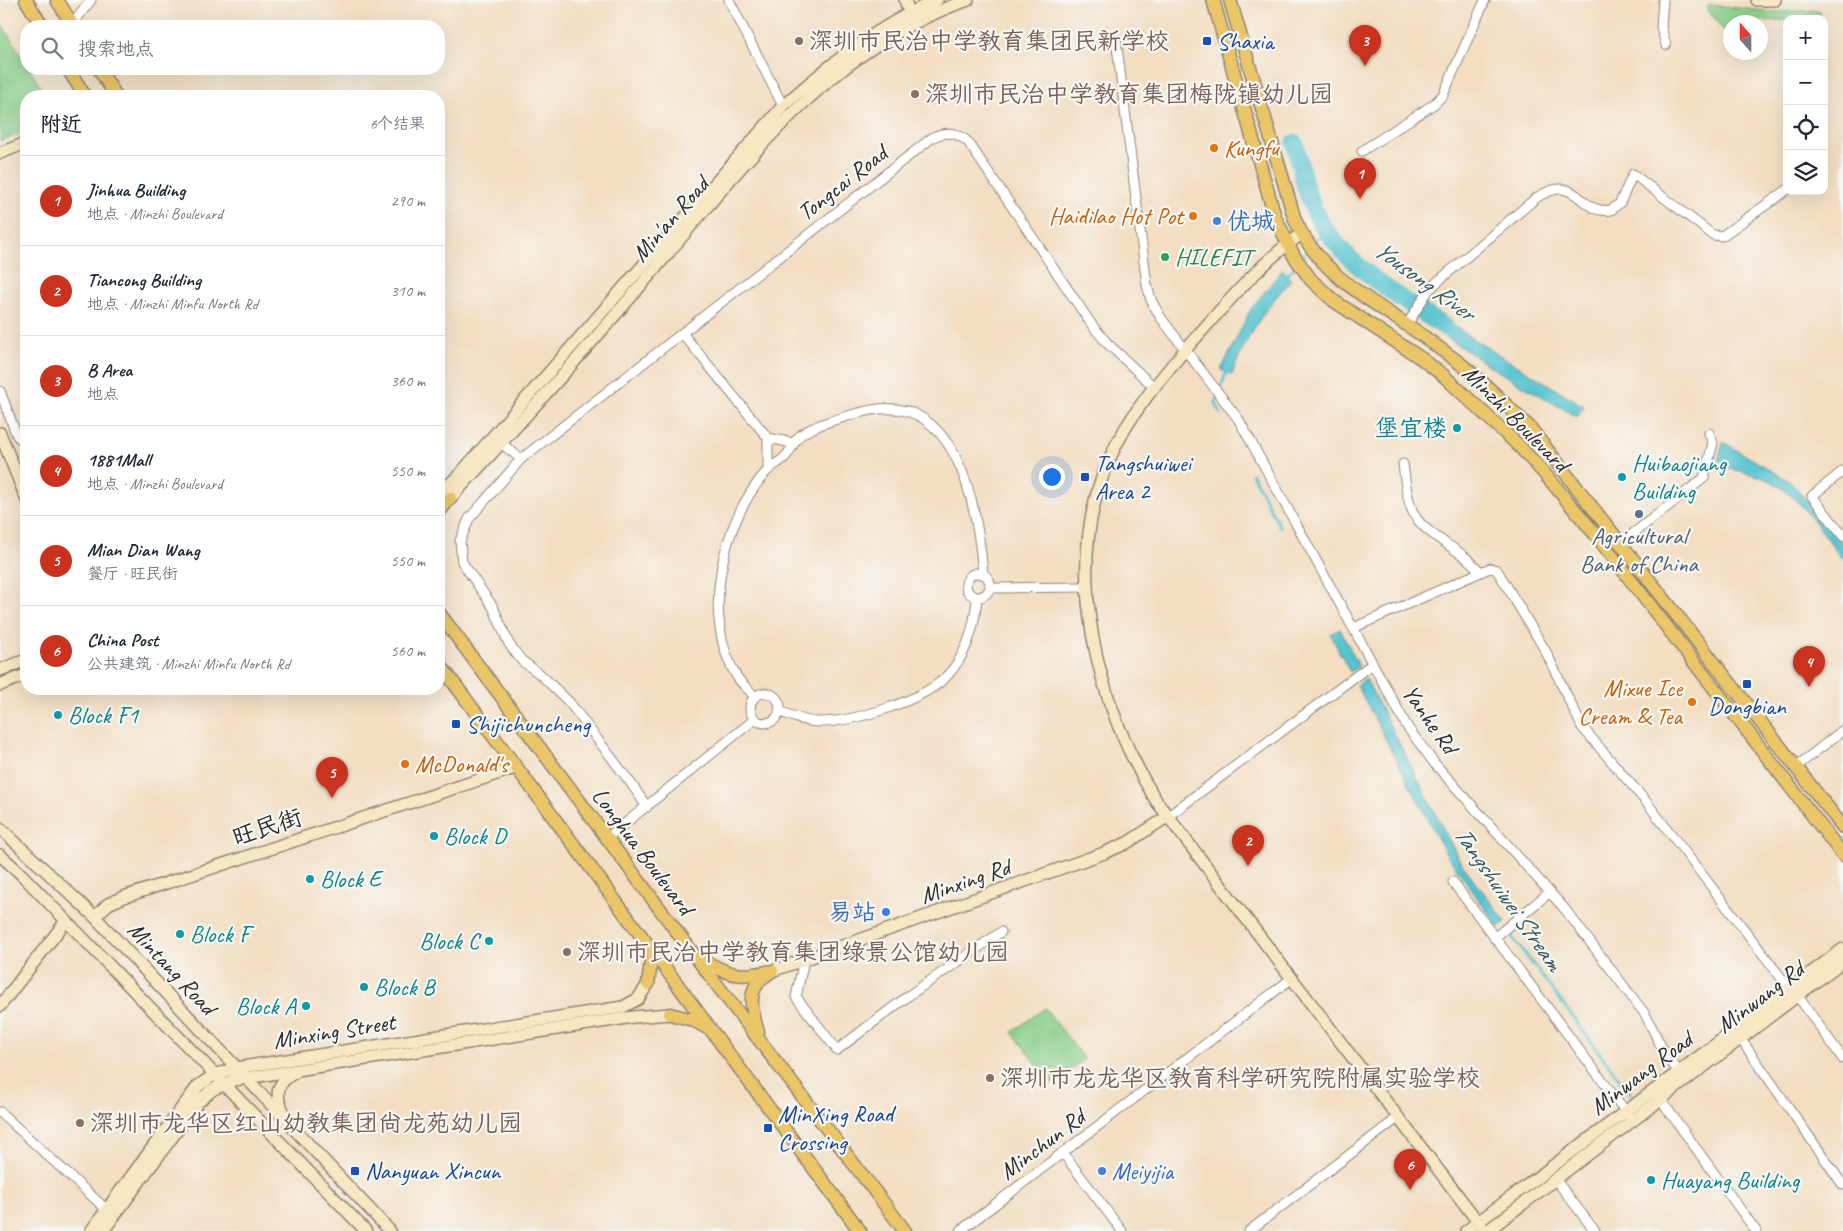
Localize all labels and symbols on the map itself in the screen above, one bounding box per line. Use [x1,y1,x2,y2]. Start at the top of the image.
north arrow [1723,15,1768,60]
pin: 3 [1349,25,1381,66]
place label: 深圳市民治中学教育集团民新学校 [809,26,1169,56]
place label: Shaxia [1217,26,1275,56]
marker: 深圳市民治中学教育集团民新学校 [793,35,805,47]
marker: Shaxia [1201,35,1213,47]
place label: 深圳市民治中学教育集团梅陇镇幼儿园 [925,79,1333,109]
marker: 深圳市民治中学教育集团梅陇镇幼儿园 [909,88,921,100]
place label: Kungfu [1224,133,1281,163]
street label: Tongcai Road [791,136,896,227]
marker: Kungfu [1208,142,1220,154]
pin: 1 [1344,158,1376,199]
street label: Min'an Road [625,168,717,268]
place label: Haidilao Hot Pot [1049,201,1185,231]
place label: 优城 [1227,206,1275,236]
marker: Haidilao Hot Pot [1187,210,1199,222]
marker: 优城 [1211,215,1223,227]
water label: Yousong River [1368,234,1484,330]
place label: HILEFIT [1175,242,1257,272]
marker: HILEFIT [1159,251,1171,263]
street label: Minzhi Boulevard [1456,358,1578,480]
place label: 堡宜楼 [1375,413,1447,443]
marker: 堡宜楼 [1451,422,1463,434]
place label: Tangshuiwei Area 2 [1095,448,1194,506]
place label: Huibaojiang Building [1632,448,1728,506]
your location [1039,464,1065,490]
marker: Tangshuiwei Area 2 [1079,471,1091,483]
marker: Huibaojiang Building [1616,471,1628,483]
marker: Agricultural Bank of China [1633,508,1645,520]
place label: Agricultural Bank of China [1580,521,1699,579]
pin: 4 [1793,646,1825,687]
place label: Mixue Ice Cream & Tea [1579,673,1684,731]
marker: Dongbian [1741,678,1753,690]
street label: Yanhe Rd [1395,679,1467,762]
place label: Dongbian [1708,691,1787,721]
marker: Mixue Ice Cream & Tea [1686,696,1698,708]
place label: Block F1 [68,700,139,730]
marker: Block F1 [52,709,64,721]
place label: Shijichuncheng [466,709,592,739]
marker: Shijichuncheng [450,718,462,730]
place label: McDonald's [415,749,511,779]
pin: 5 [316,757,348,798]
marker: McDonald's [399,758,411,770]
street label: Longhua Boulevard [585,781,703,923]
street label: 旺民街 [228,802,306,852]
water label: Tangshuiwei Stream [1446,820,1572,980]
place label: Block D [444,821,508,851]
pin: 2 [1232,825,1264,866]
marker: Block D [428,830,440,842]
street label: Minxing Rd [916,851,1017,910]
place label: Block E [320,864,384,894]
marker: Block E [304,873,316,885]
place label: 易站 [828,897,876,927]
marker: 易站 [880,906,892,918]
street label: Mintang Road [121,915,225,1023]
place label: Block F [190,919,255,949]
place label: Block C [419,926,482,956]
marker: Block F [174,928,186,940]
marker: Block C [483,935,495,947]
place label: 深圳市民治中学教育集团绿景公馆幼儿园 [577,937,1009,967]
marker: 深圳市民治中学教育集团绿景公馆幼儿园 [561,946,573,958]
street label: Minwang Rd [1710,952,1813,1040]
place label: Block B [374,972,436,1002]
marker: Block B [358,981,370,993]
place label: Block A [236,991,297,1021]
marker: Block A [300,1000,312,1012]
street label: Minxing Street [271,1006,399,1055]
street label: Minwang Road [1584,1022,1701,1121]
place label: 深圳市龙龙华区教育科学研究院附属实验学校 [1000,1063,1480,1093]
marker: 深圳市龙龙华区教育科学研究院附属实验学校 [984,1072,996,1084]
place label: MinXing Road Crossing [778,1099,897,1157]
street label: Minchun Rd [993,1100,1094,1186]
place label: 深圳市龙华区红山幼教集团尚龙苑幼儿园 [90,1108,522,1138]
marker: 深圳市龙华区红山幼教集团尚龙苑幼儿园 [74,1117,86,1129]
marker: MinXing Road Crossing [762,1122,774,1134]
pin: 6 [1394,1149,1426,1190]
place label: Nanyuan Xincun [365,1156,502,1186]
place label: Meiyijia [1112,1156,1175,1186]
marker: Nanyuan Xincun [349,1165,361,1177]
marker: Meiyijia [1096,1165,1108,1177]
place label: Huayang Building [1661,1165,1801,1195]
marker: Huayang Building [1645,1174,1657,1186]

